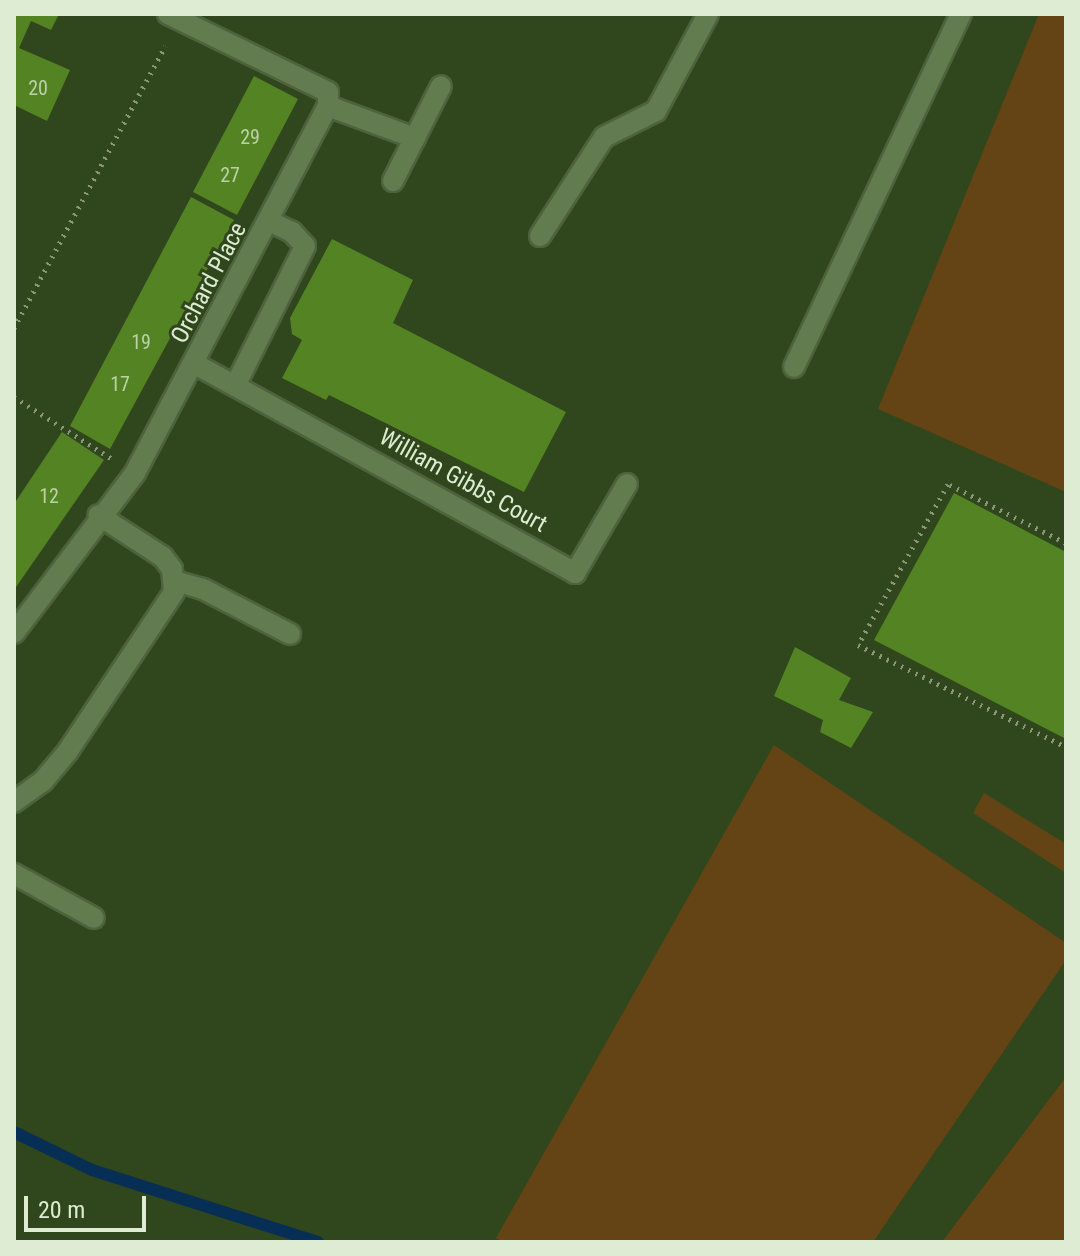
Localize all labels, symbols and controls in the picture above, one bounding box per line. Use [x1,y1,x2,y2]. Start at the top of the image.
house number: 20 [28,76,48,100]
house number: 29 [240,125,260,149]
house number: 27 [220,163,240,187]
street label: Orchard Place [165,218,253,348]
house number: 19 [131,330,151,354]
house number: 17 [110,372,130,396]
street label: William Gibbs Court [374,423,552,539]
house number: 12 [39,484,59,508]
scale bar [28,1180,150,1230]
text: 20 m [38,1196,85,1224]

